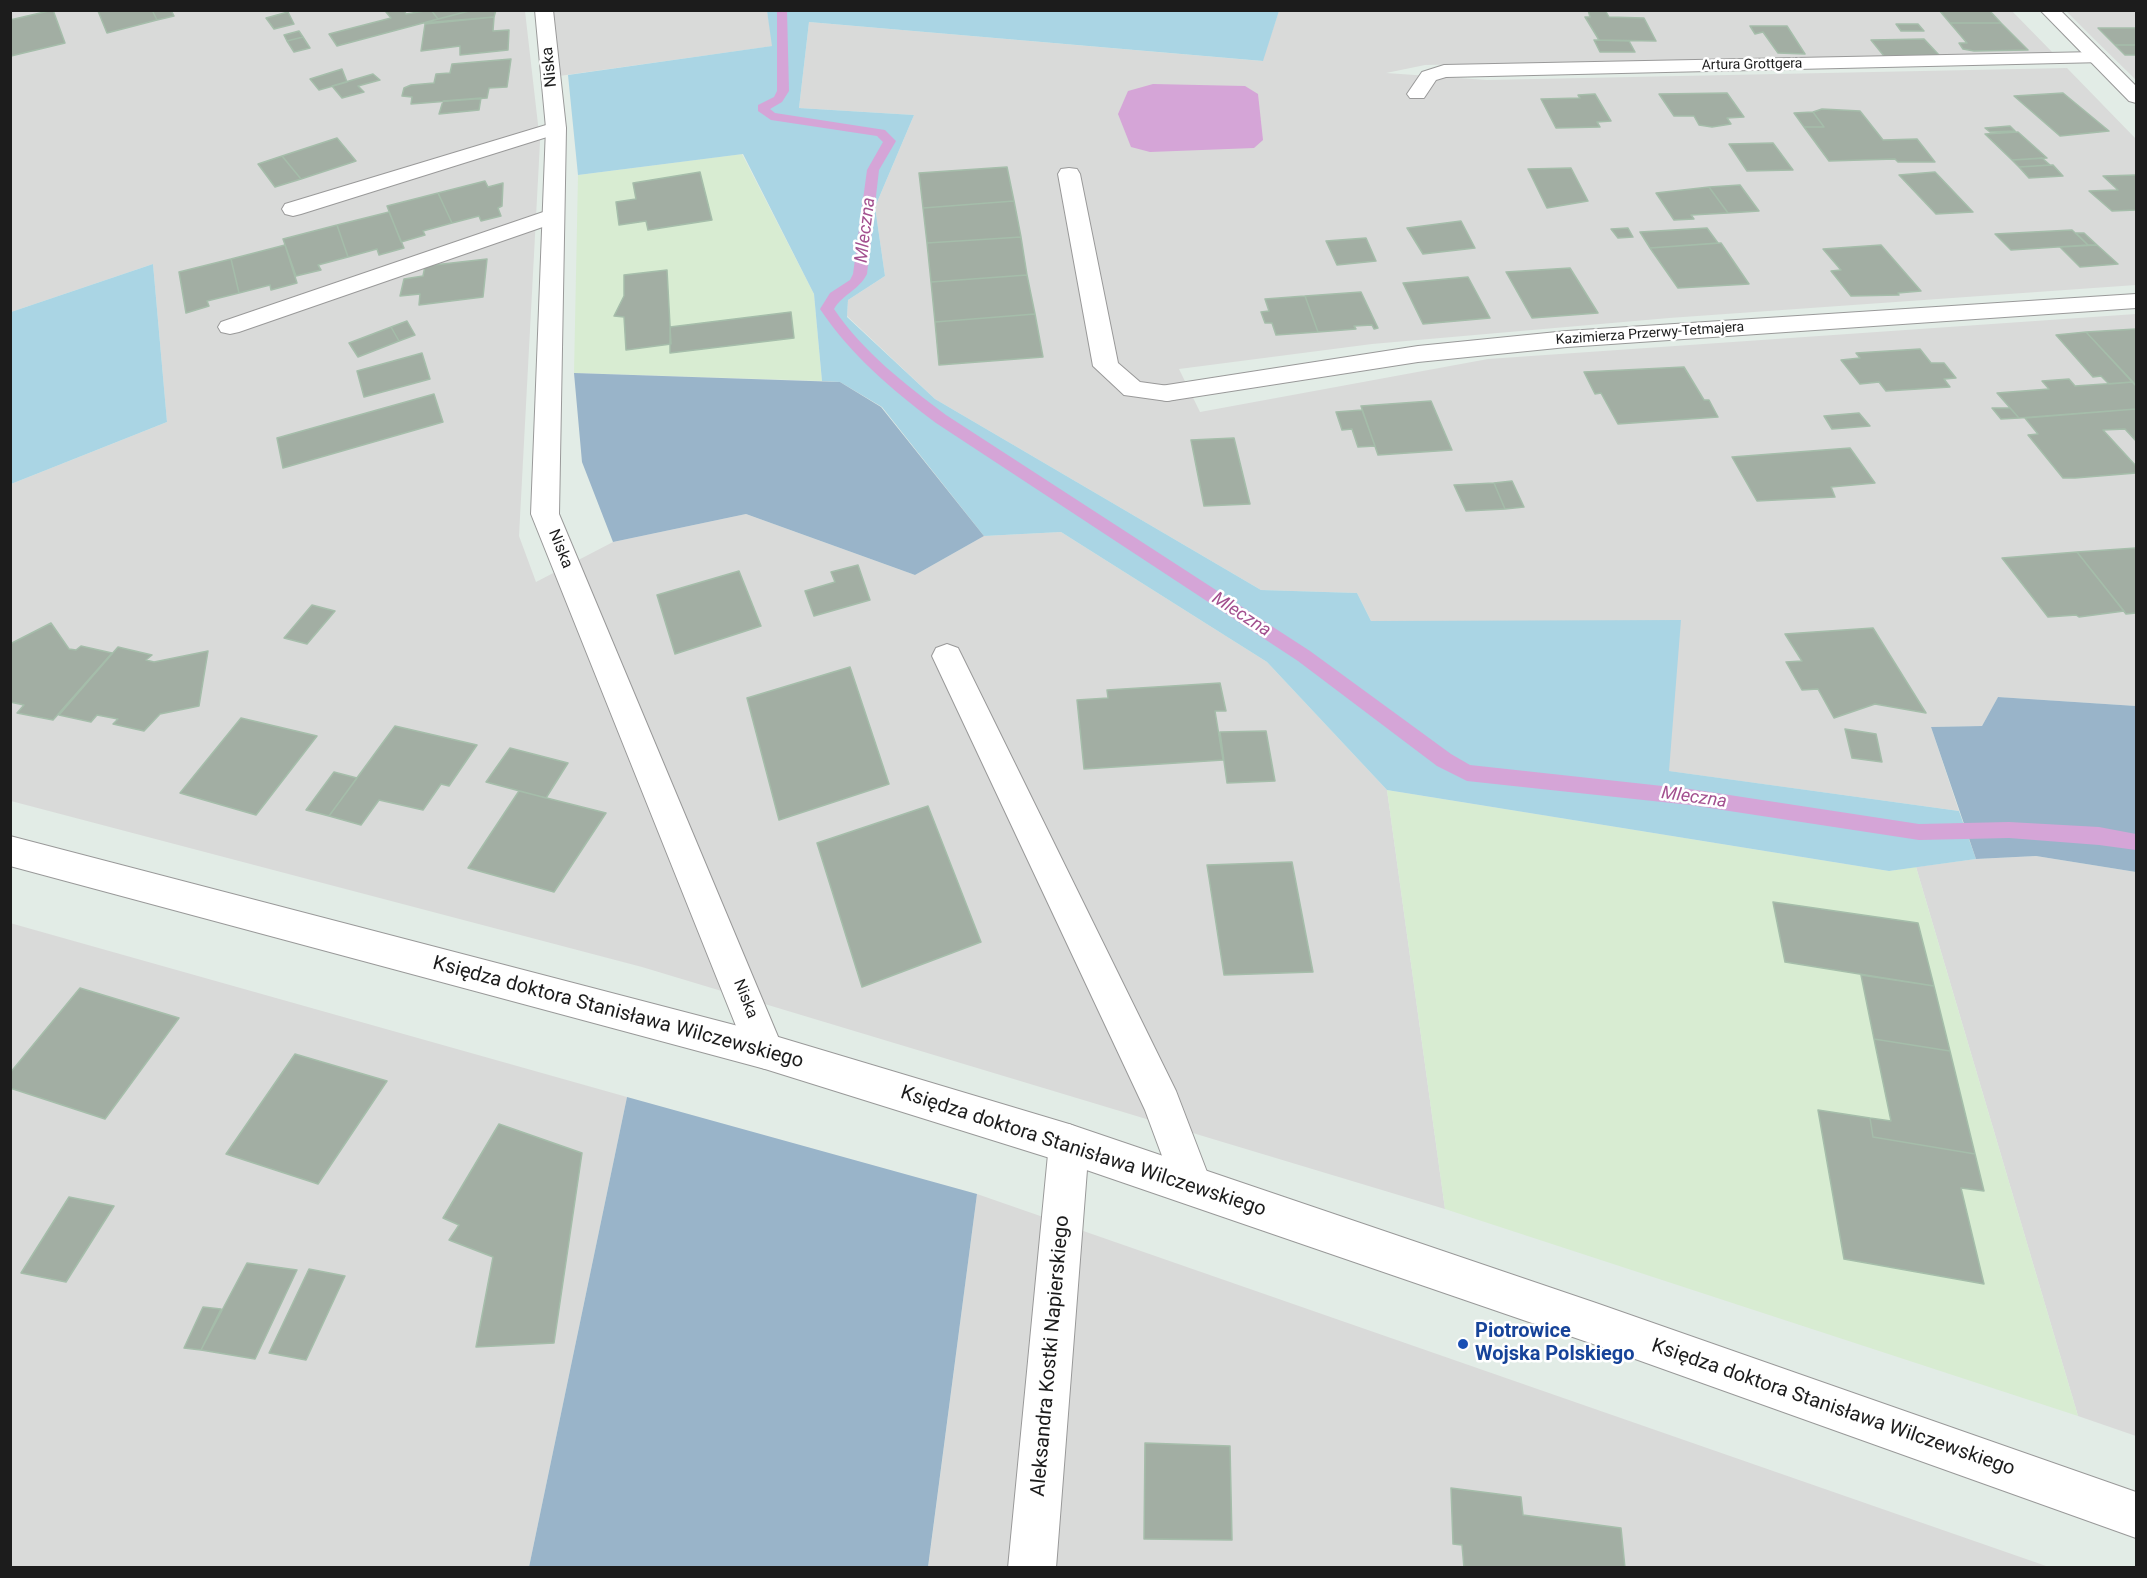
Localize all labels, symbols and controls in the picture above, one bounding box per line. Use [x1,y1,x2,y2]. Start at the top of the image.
street label: Niska [538,46,562,88]
street label: Artura Grottgera [1701,56,1803,74]
water label: Mleczna [851,196,881,264]
street label: Kazimierza Przerwy-Tetmajera [1555,319,1745,349]
street label: Niska [544,527,576,571]
water label: Mleczna [1208,588,1274,642]
water label: Mleczna [1660,783,1728,813]
street label: Księdza doktora Stanisława Wilczewskiego [430,952,806,1074]
street label: Niska [729,977,761,1021]
street label: Księdza doktora Stanisława Wilczewskiego [897,1081,1269,1223]
street label: Aleksandra Kostki Napierskiego [1027,1214,1075,1498]
place label: Piotrowice Wojska Polskiego [1475,1320,1634,1367]
street label: Księdza doktora Stanisława Wilczewskiego [1648,1334,2018,1482]
marker: Piotrowice Wojska Polskiego [1456,1337,1470,1351]

